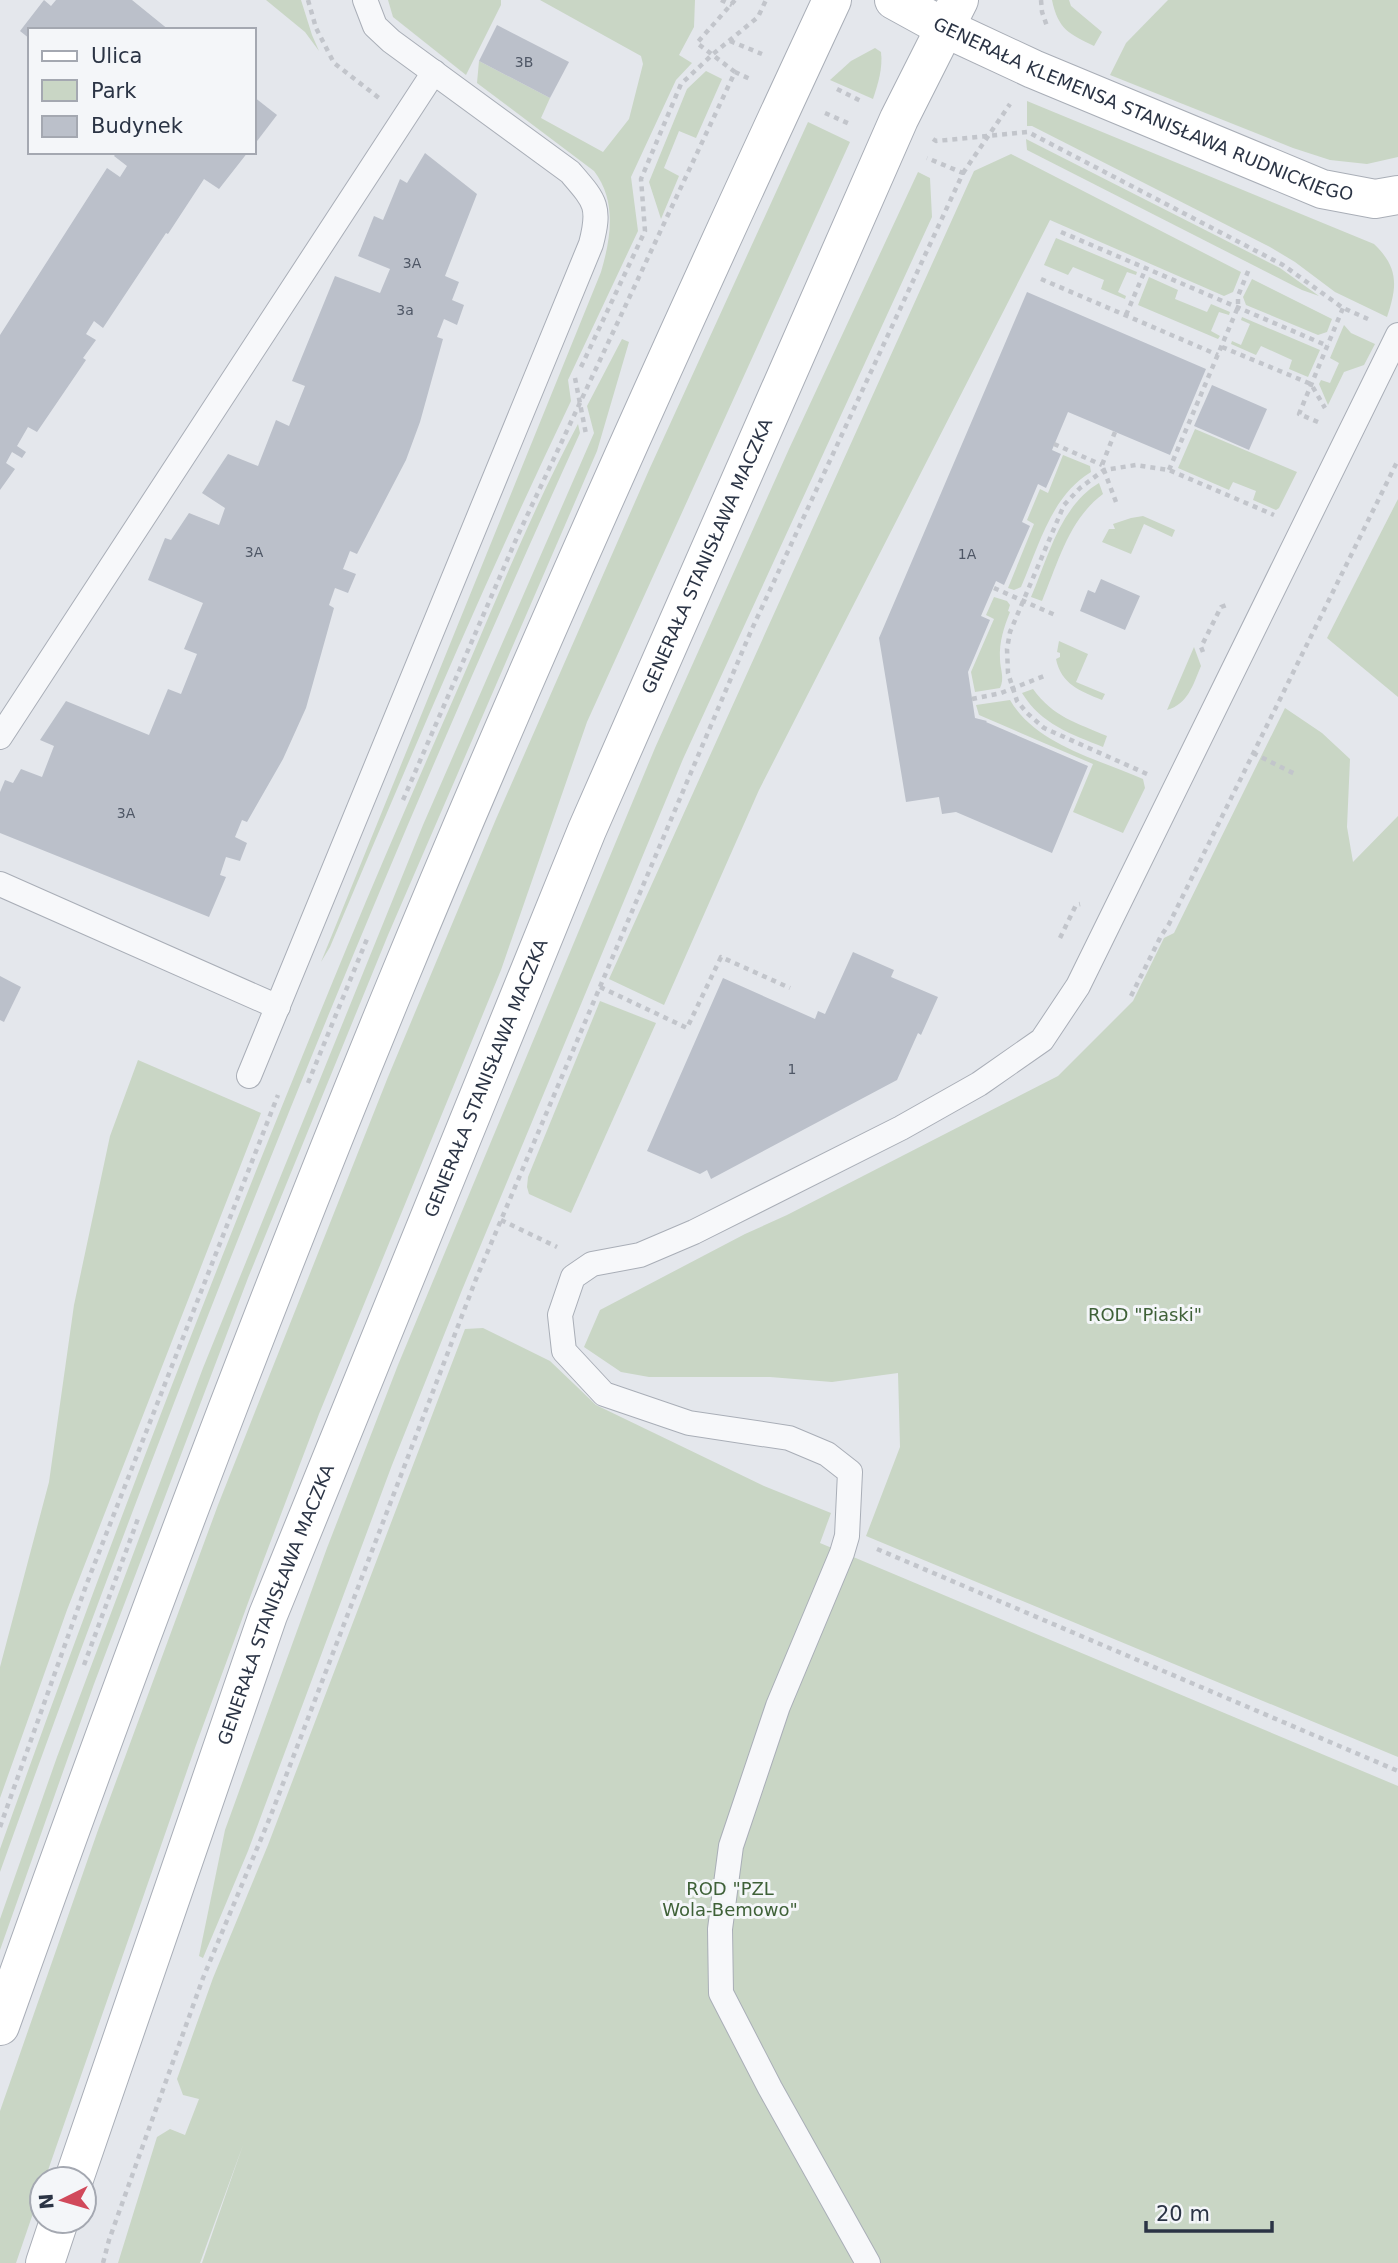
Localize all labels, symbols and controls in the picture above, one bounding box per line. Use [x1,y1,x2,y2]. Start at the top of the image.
street label: GENERAŁA KLEMENSA STANISŁAWA RUDNICKIEGO [930,13,1355,205]
legend [28,28,256,154]
text: Ulica [91,44,142,68]
house number: 3B [515,54,533,70]
text: Park [91,79,137,103]
text: Budynek [91,114,184,138]
house number: 3A [403,255,422,271]
house number: 3a [396,302,414,318]
street label: GENERAŁA STANISŁAWA MACZKA [637,414,777,697]
house number: 3A [245,544,264,560]
house number: 1A [958,546,977,562]
house number: 3A [117,805,136,821]
street label: GENERAŁA STANISŁAWA MACZKA [420,935,552,1220]
house number: 1 [788,1061,796,1077]
park label: ROD "Piaski" [1088,1304,1202,1325]
street label: GENERAŁA STANISŁAWA MACZKA [213,1460,338,1748]
park label: ROD "PZL Wola-Bemowo" [662,1878,798,1920]
north arrow [28,2165,98,2235]
scale bar [1146,2190,1272,2234]
text: N [34,2193,58,2210]
text: 20 m [1156,2202,1210,2226]

